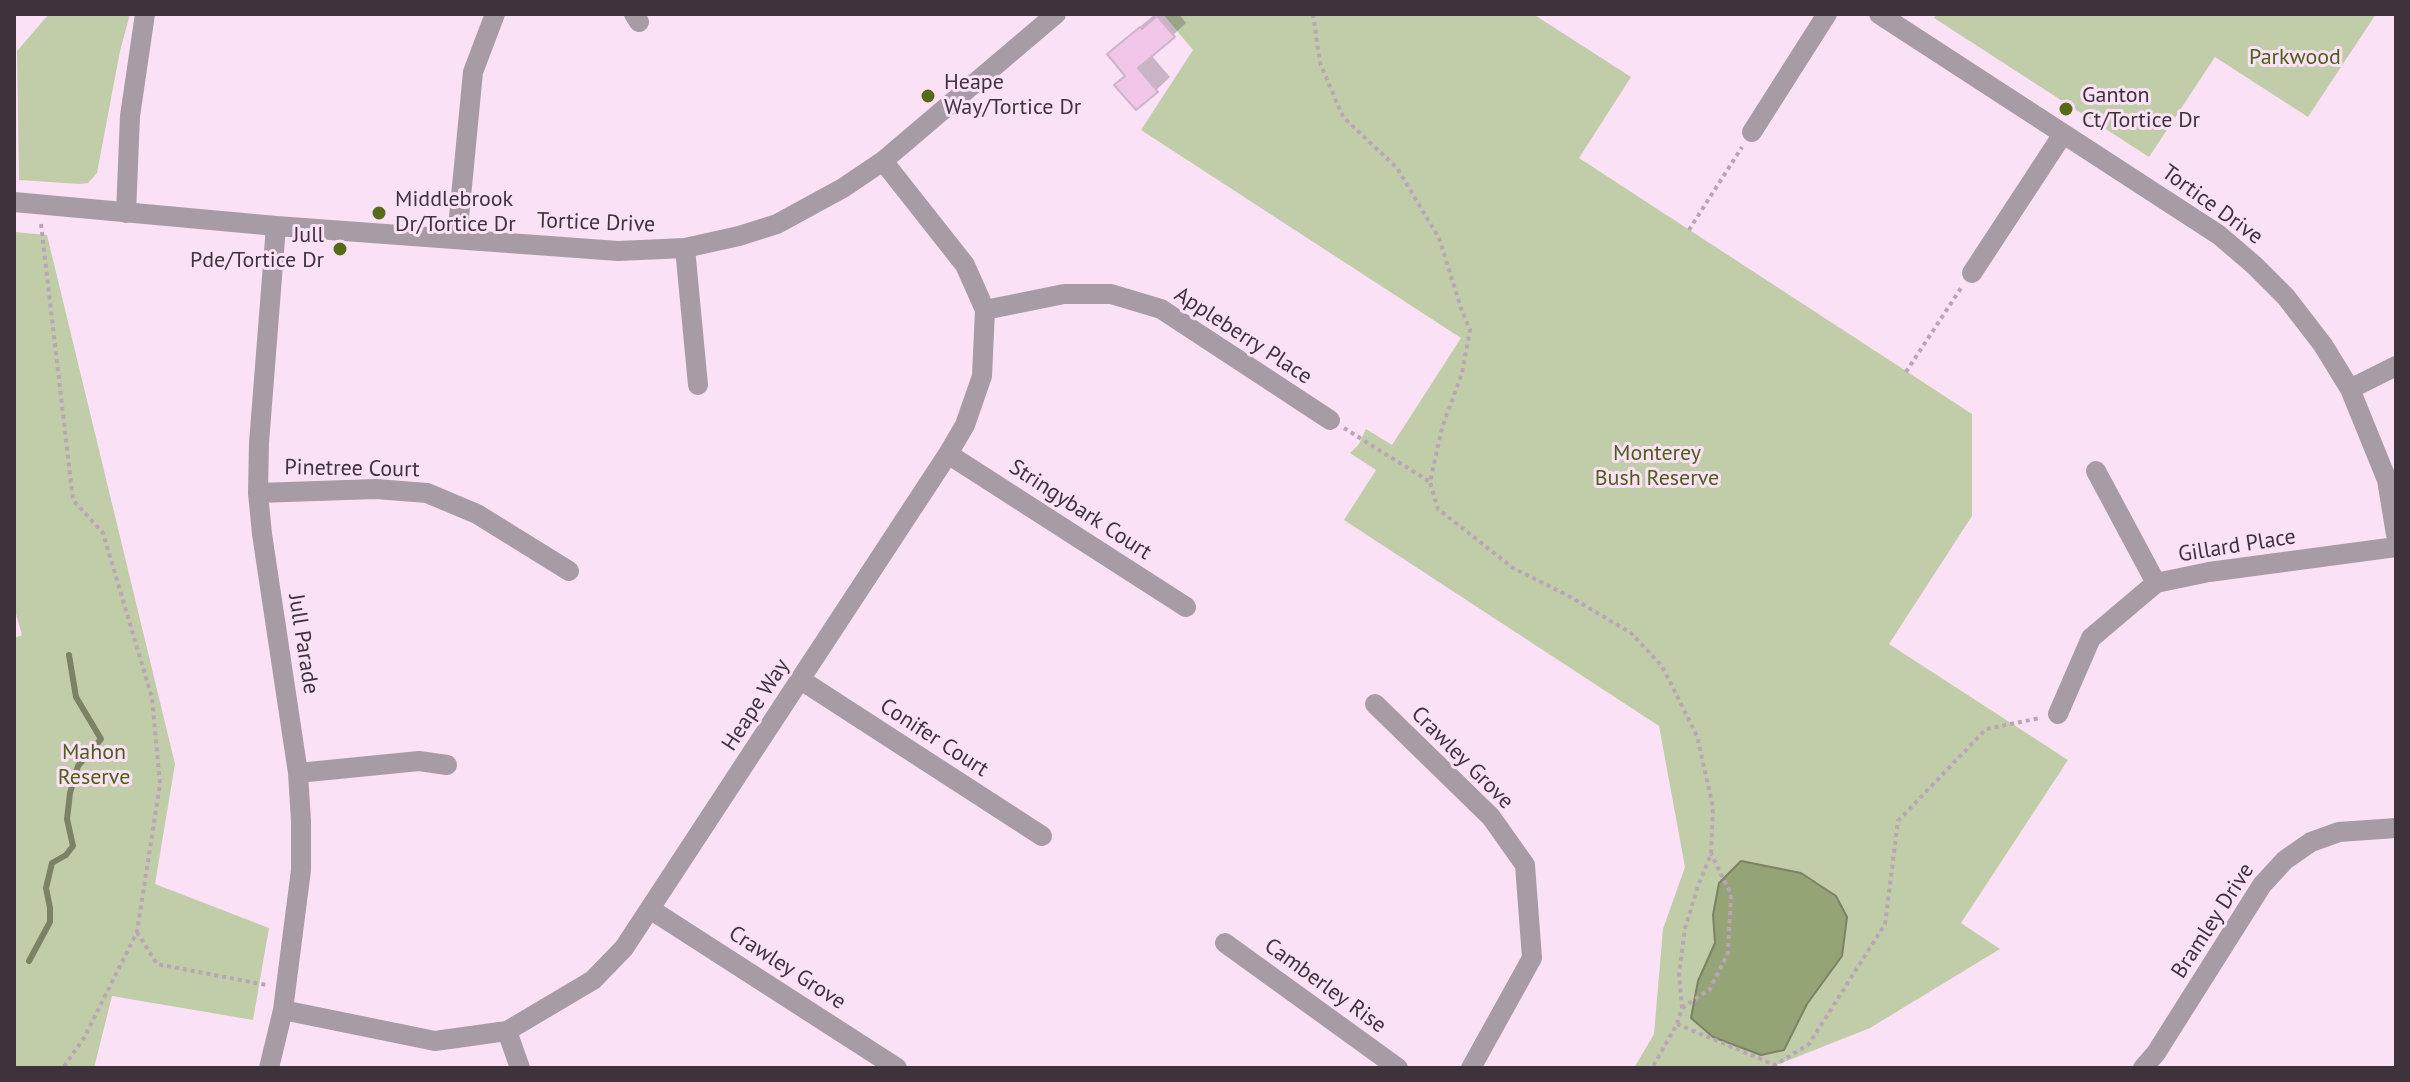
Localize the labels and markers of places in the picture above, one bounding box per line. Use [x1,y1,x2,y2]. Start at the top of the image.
place label: Heape Way/Tortice Dr [944,70,1081,122]
place label: Ganton Ct/Tortice Dr [2082,83,2200,134]
marker: Heape Way/Tortice Dr [919,87,937,105]
marker: Ganton Ct/Tortice Dr [2057,100,2075,118]
place label: Middlebrook Dr/Tortice Dr [395,187,516,238]
marker: Middlebrook Dr/Tortice Dr [370,204,388,222]
place label: Jull Pde/Tortice Dr [190,223,324,274]
marker: Jull Pde/Tortice Dr [331,240,349,258]

